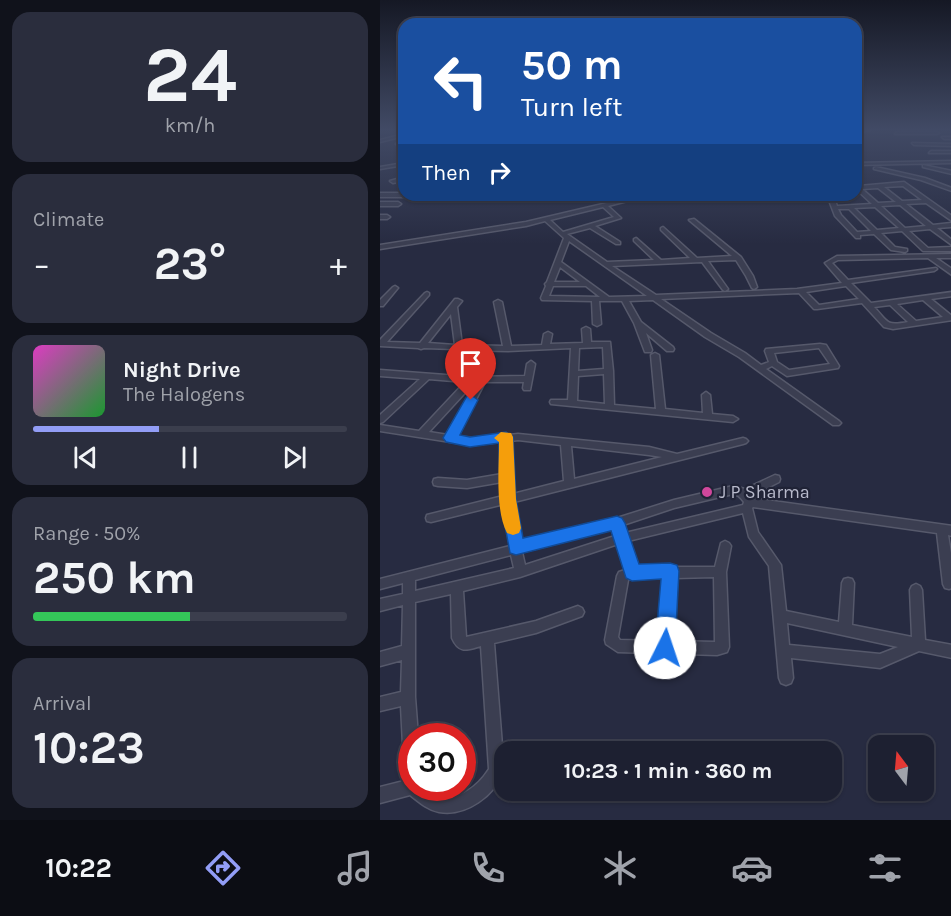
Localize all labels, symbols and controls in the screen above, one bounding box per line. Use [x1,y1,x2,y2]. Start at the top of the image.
text: 24 [143,29,237,121]
text: 50 m [521,40,623,90]
icon: left [422,42,500,120]
text: Turn left [521,91,622,123]
text: km/h [165,114,215,137]
icon: right [483,156,516,189]
text: Then [422,160,471,186]
text: Climate [33,208,104,231]
text: 23° [154,238,226,290]
text: − [33,245,50,283]
text: + [330,245,347,283]
pin [445,338,496,400]
icon: arrive [454,347,487,380]
text: Night Drive [123,357,241,383]
text: The Halogens [123,383,245,406]
icon: previous [69,441,102,474]
icon: pause [173,441,206,474]
icon: next [278,441,311,474]
place label: J P Sharma [719,481,810,503]
marker: J P Sharma [700,485,714,499]
text: Range · 50% [33,522,141,545]
text: 250 km [33,552,196,604]
position arrow [633,616,697,680]
text: Arrival [33,692,92,715]
text: 10:23 [33,722,145,774]
speed limit sign: 30 [398,723,476,801]
north arrow [868,735,934,801]
map controls [868,735,934,801]
text: 10:23 · 1 min · 360 m [563,758,773,784]
icon: directions [202,847,244,889]
icon: music [334,847,376,889]
icon: phone [467,847,509,889]
icon: climate [599,847,641,889]
icon: car [731,847,773,889]
icon: filters [864,847,906,889]
text: 10:22 [45,852,112,884]

